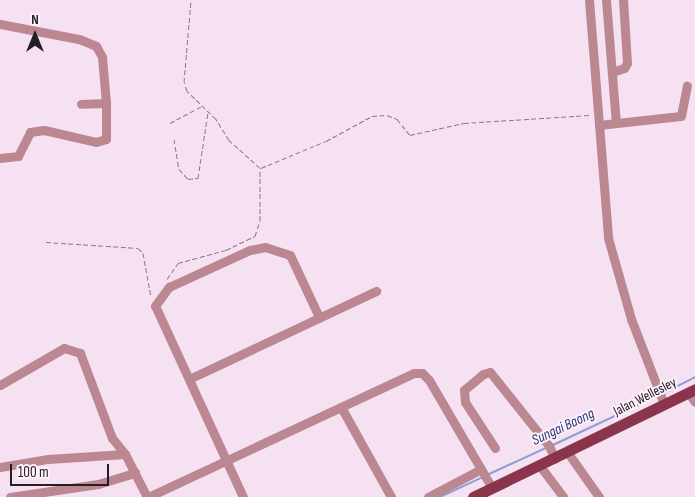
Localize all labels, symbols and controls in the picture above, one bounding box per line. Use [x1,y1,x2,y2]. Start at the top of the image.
north arrow [10,10,60,60]
text: N [31,11,39,28]
street label: Jalan Wellesley [611,374,679,420]
water label: Sungai Baong [529,405,597,449]
scale bar [12,454,111,486]
text: 100 m [18,463,49,482]

